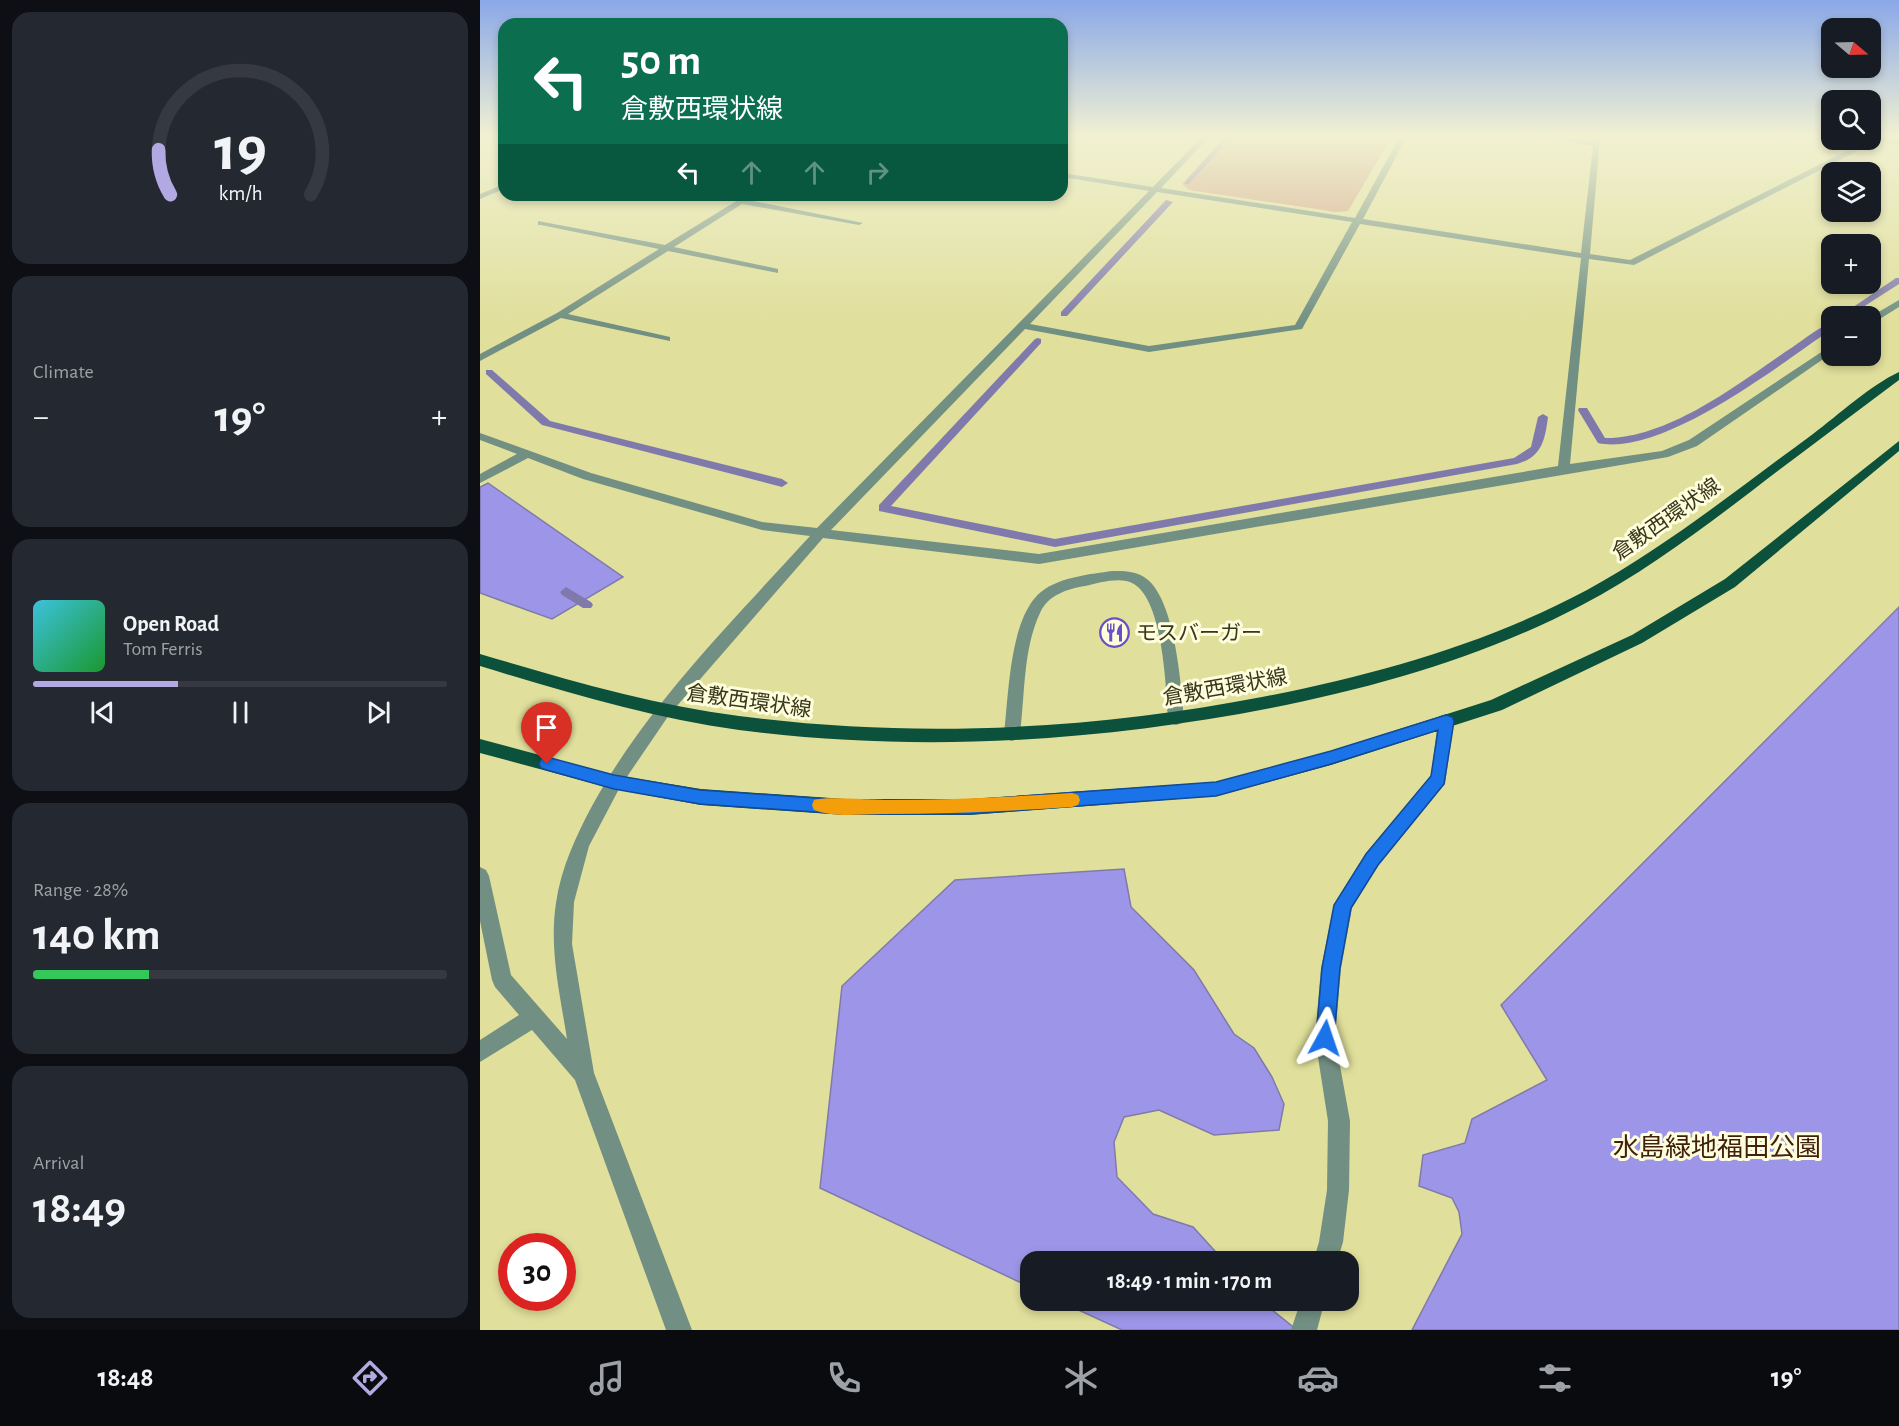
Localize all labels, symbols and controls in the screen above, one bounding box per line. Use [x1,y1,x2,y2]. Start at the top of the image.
north arrow [1821,18,1881,78]
map controls [1821,18,1881,366]
text: 50 m [621,40,701,82]
icon: left [522,42,600,120]
button: search [1821,90,1881,150]
text: 倉敷西環状線 [621,96,783,123]
text: 19 [214,119,266,181]
icon: left [672,156,705,189]
icon: ahead [735,156,768,189]
icon: ahead [798,156,831,189]
icon: right [861,156,894,189]
button: layers [1821,162,1881,222]
text: km/h [218,183,262,204]
button: + [1821,234,1881,294]
button: − [1821,306,1881,366]
text: Climate [33,362,94,382]
text: 19° [214,395,266,440]
text: − [33,401,49,434]
text: + [431,401,447,434]
street label: 倉敷西環状線 [1608,474,1724,564]
text: Open Road [123,613,219,635]
restaurant icon: モスバーガー [1099,617,1131,649]
place label: モスバーガー [1136,622,1262,644]
text: Tom Ferris [123,639,203,659]
street label: 倉敷西環状線 [1161,665,1289,709]
street label: 倉敷西環状線 [685,681,813,721]
icon: previous [86,696,119,729]
icon: pause [224,696,257,729]
icon: next [362,696,395,729]
pin [521,702,572,764]
icon: arrive [530,711,563,744]
text: Range · 28% [33,880,128,900]
text: 140 km [33,913,161,958]
position arrow [1293,1006,1357,1070]
park label: 水島緑地福田公園 [1613,1133,1821,1161]
text: Arrival [33,1153,84,1173]
text: 18:49 [33,1186,126,1231]
speed limit sign: 30 [498,1233,576,1311]
text: 18:49 · 1 min · 170 m [1107,1270,1272,1292]
icon: directions [349,1357,391,1399]
icon: music [586,1357,628,1399]
icon: phone [823,1357,865,1399]
icon: climate [1060,1357,1102,1399]
icon: car [1297,1357,1339,1399]
icon: filters [1534,1357,1576,1399]
text: 18:48 [98,1364,154,1391]
text: 19° [1771,1364,1801,1391]

